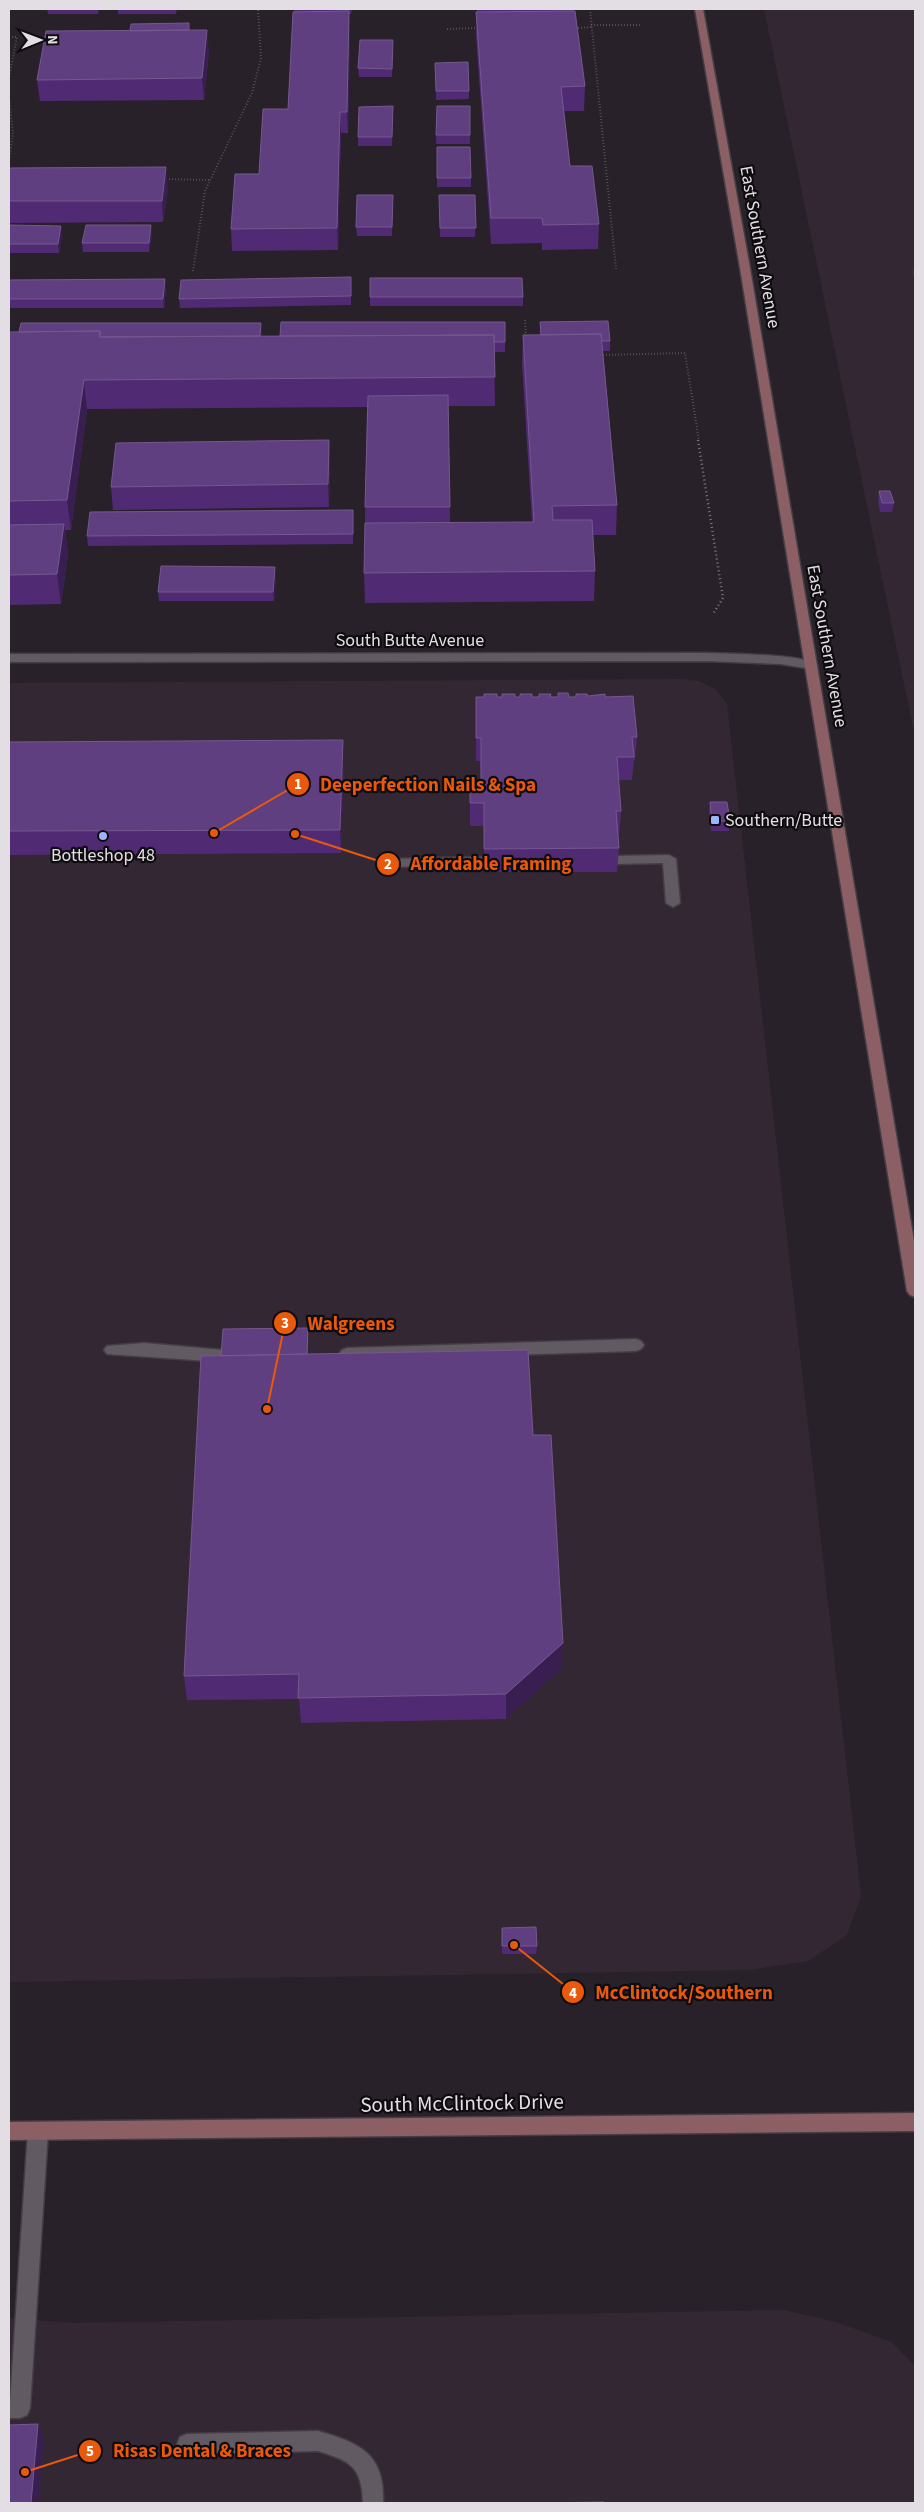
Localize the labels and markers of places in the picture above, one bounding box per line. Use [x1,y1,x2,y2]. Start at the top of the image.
callout: Deeperfection Nails & Spa [285,767,546,801]
place label: Southern/Butte [725,808,842,833]
marker: Southern/Butte [709,814,721,826]
marker: Bottleshop 48 [97,830,109,842]
place label: Bottleshop 48 [51,843,155,868]
callout: Affordable Framing [376,847,582,881]
callout: Walgreens [272,1306,405,1340]
callout: McClintock/Southern [560,1975,783,2009]
callout: Risas Dental & Braces [78,2434,301,2468]

